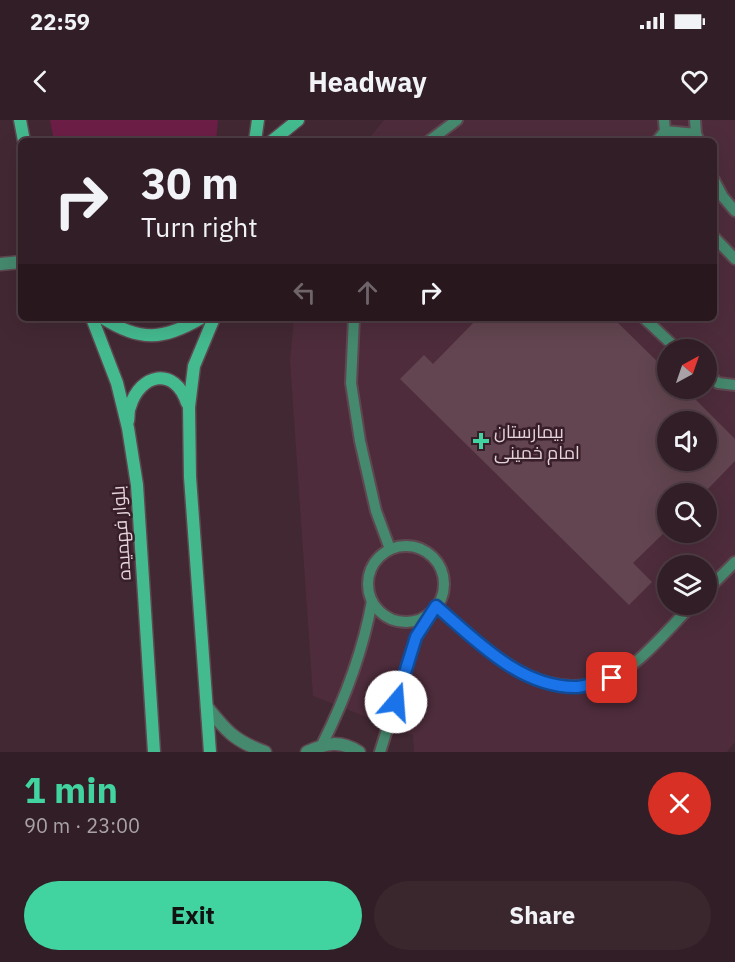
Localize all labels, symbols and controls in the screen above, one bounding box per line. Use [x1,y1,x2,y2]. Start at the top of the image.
text: 22:59 [30,7,90,36]
text: Headway [308,64,427,99]
icon: back [24,65,57,98]
icon: heart [678,65,711,98]
text: 30 m [141,156,239,211]
icon: right [42,162,120,240]
text: Turn right [141,209,258,244]
icon: left [288,276,321,309]
icon: ahead [351,276,384,309]
icon: right [414,276,447,309]
north arrow [657,339,717,399]
map controls [657,339,717,615]
button: sound [657,411,717,471]
place label: بیمارستان امام خمینی [494,420,580,465]
marker: بیمارستان امام خمینی [472,432,490,450]
button: search [657,483,717,543]
street label: بلوار فهمیده [106,485,136,581]
button: layers [657,555,717,615]
pin [586,652,637,703]
icon: arrive [595,661,628,694]
position arrow [364,670,428,734]
text: 1 min [24,766,118,813]
button: close [648,772,711,835]
text: 90 m · 23:00 [24,812,140,839]
button: Exit [24,881,362,950]
button: Share [374,881,711,950]

